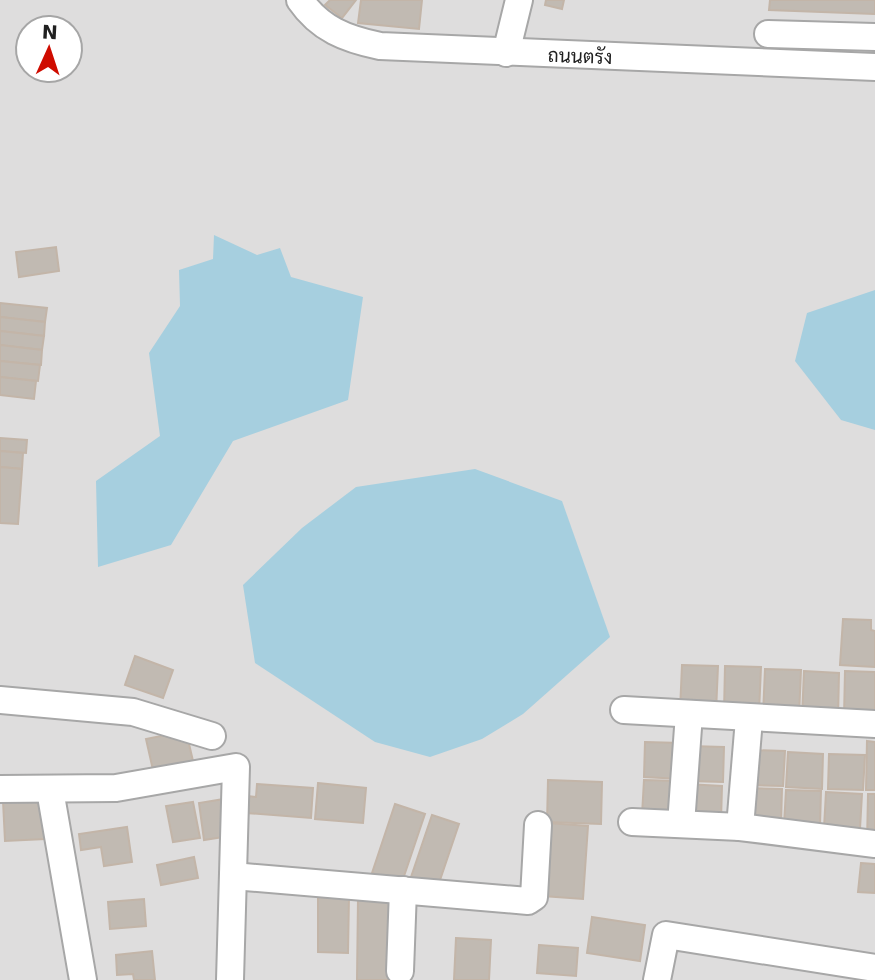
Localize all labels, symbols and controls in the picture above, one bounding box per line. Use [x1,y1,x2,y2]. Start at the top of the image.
north arrow [14,14,84,84]
text: N [41,21,58,43]
street label: ถนนตรัง [547,44,613,68]

